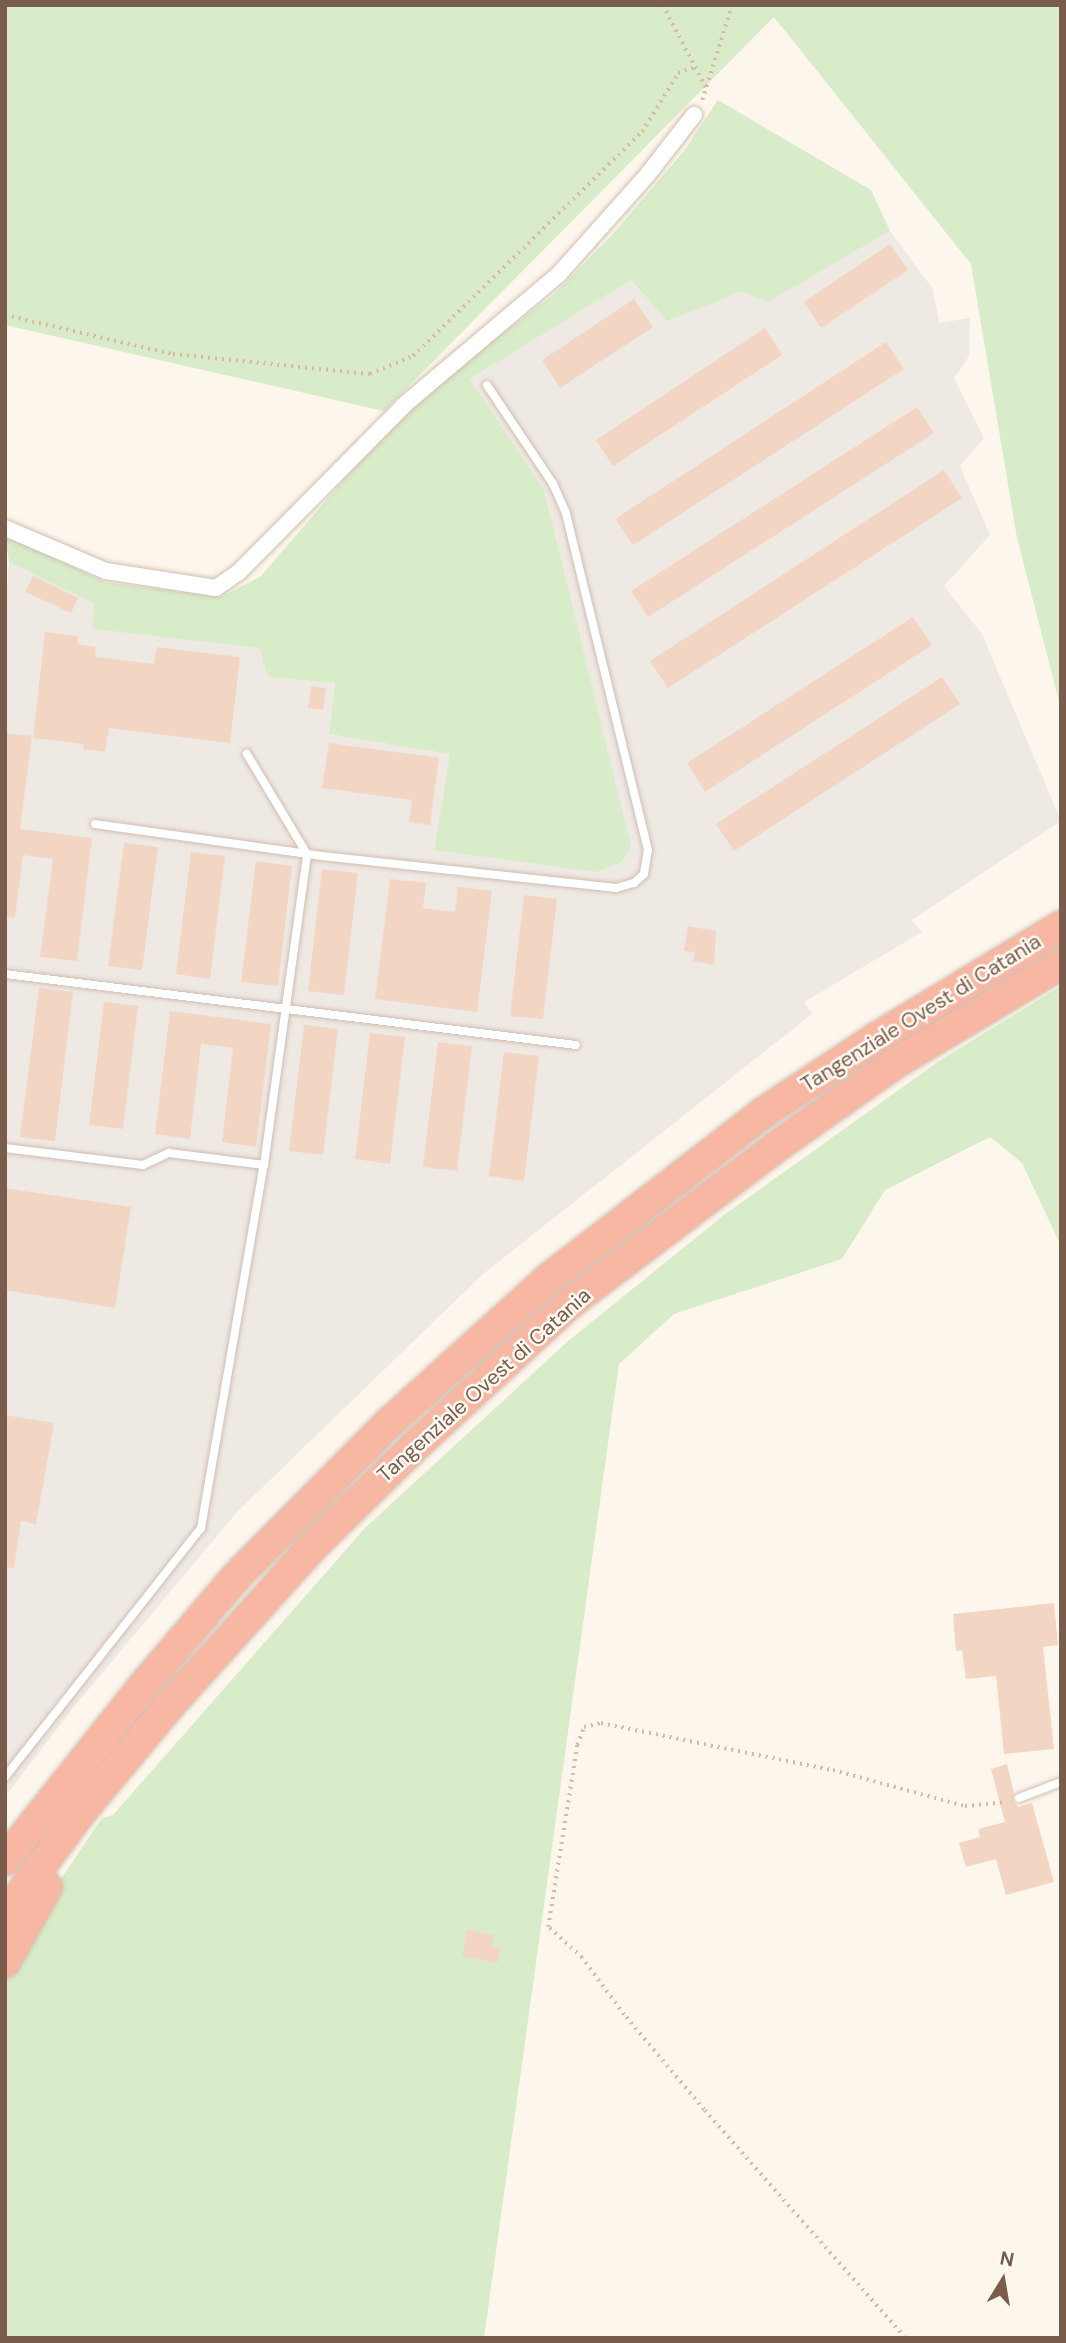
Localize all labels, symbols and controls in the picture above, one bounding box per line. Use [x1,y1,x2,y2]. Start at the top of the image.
street label: Tangenziale Ovest di Catania [796,929,1046,1097]
street label: Tangenziale Ovest di Catania [372,1283,596,1487]
north arrow [968,2245,1038,2315]
text: N [998,2245,1016,2272]

